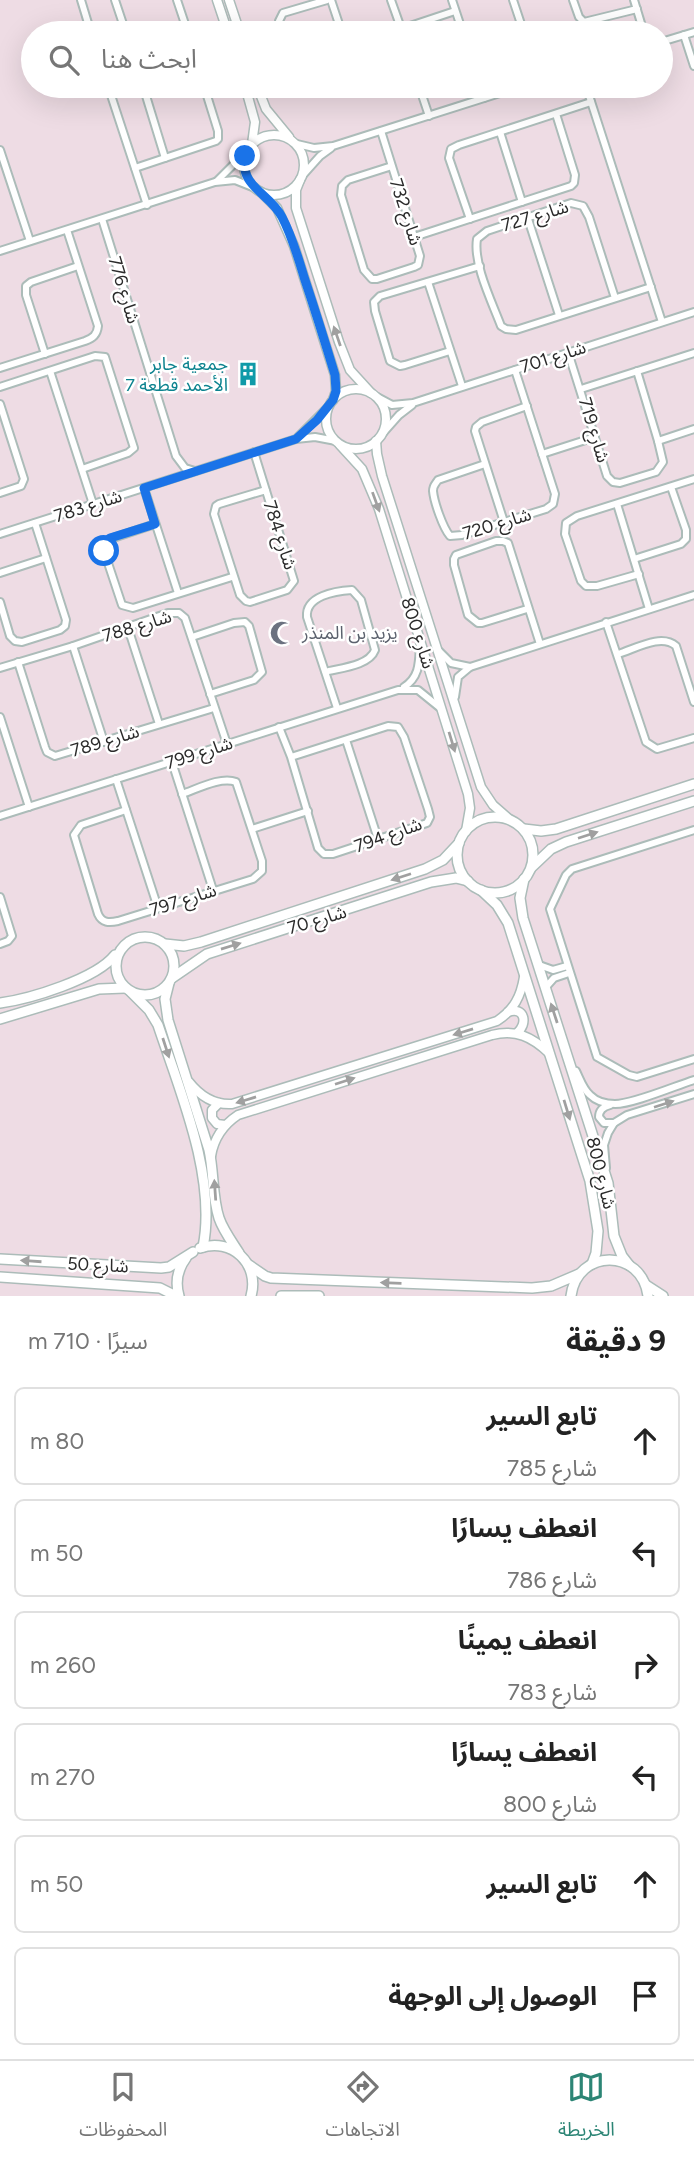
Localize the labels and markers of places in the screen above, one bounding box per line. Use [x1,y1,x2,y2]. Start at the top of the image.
place label: جمعية جابر الأحمد قطعة 7 [125,353,228,396]
building icon: جمعية جابر الأحمد قطعة 7 [234,360,262,388]
mosque icon: يزيد بن المنذر [268,619,296,647]
place label: يزيد بن المنذر [301,622,398,644]

